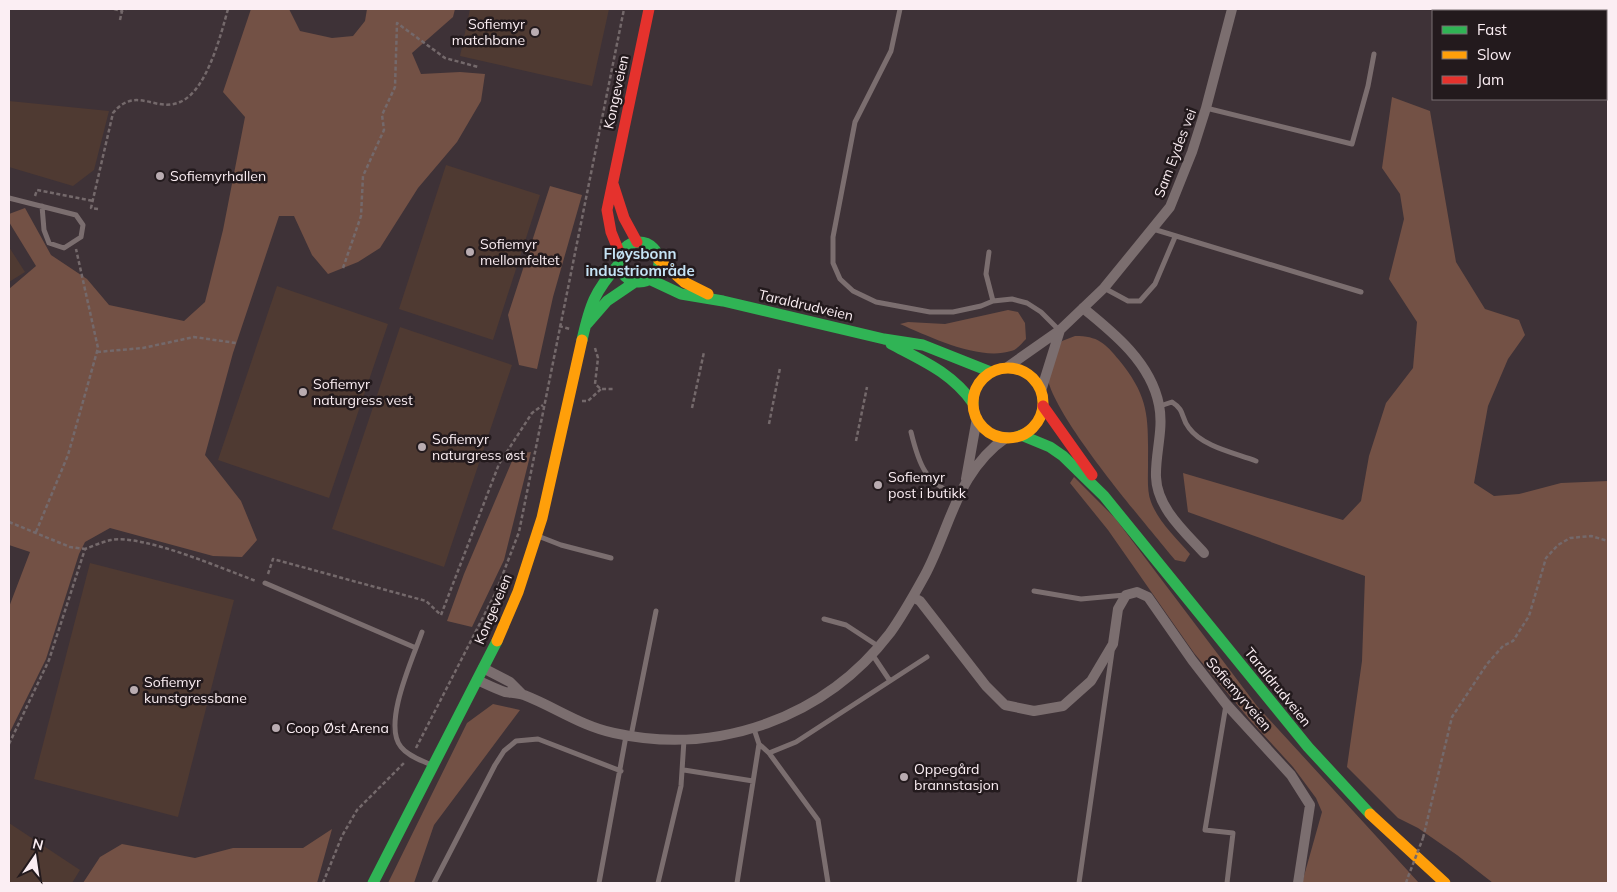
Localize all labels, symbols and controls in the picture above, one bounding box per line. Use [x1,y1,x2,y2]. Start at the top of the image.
legend [1432,10,1607,100]
place label: Sofiemyr matchbane [452,15,526,49]
text: Fast [1477,20,1507,39]
marker: Sofiemyr matchbane [529,26,541,38]
text: Slow [1477,45,1511,64]
street label: Kongeveien [599,53,633,131]
text: Jam [1477,70,1504,89]
street label: Sam Eydes vei [1150,106,1200,200]
place label: Sofiemyrhallen [170,167,266,185]
marker: Sofiemyrhallen [154,170,166,182]
place label: Sofiemyr mellomfeltet [480,235,560,269]
district label: Fløysbonn industriområde [585,244,695,280]
marker: Sofiemyr mellomfeltet [464,246,476,258]
street label: Taraldrudveien [757,285,855,325]
place label: Sofiemyr naturgress vest [313,375,413,409]
marker: Sofiemyr naturgress vest [297,386,309,398]
place label: Sofiemyr naturgress øst [432,430,525,464]
marker: Sofiemyr naturgress øst [416,441,428,453]
place label: Sofiemyr post i butikk [888,468,967,502]
marker: Sofiemyr post i butikk [872,479,884,491]
street label: Kongeveien [470,571,516,647]
street label: Taraldrudveien [1241,644,1315,730]
street label: Sofiemyrveien [1202,654,1276,734]
place label: Sofiemyr kunstgressbane [144,673,247,707]
marker: Sofiemyr kunstgressbane [128,684,140,696]
place label: Coop Øst Arena [286,719,389,737]
marker: Coop Øst Arena [270,722,282,734]
place label: Oppegård brannstasjon [914,760,999,794]
marker: Oppegård brannstasjon [898,771,910,783]
north arrow [10,832,60,882]
text: N [31,834,45,854]

